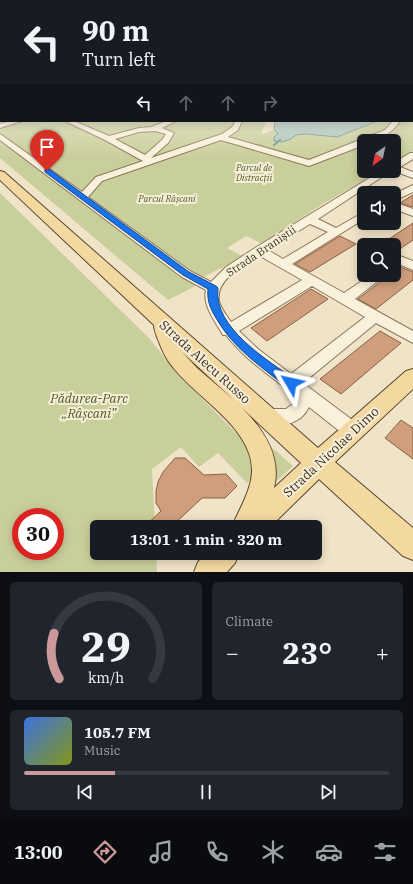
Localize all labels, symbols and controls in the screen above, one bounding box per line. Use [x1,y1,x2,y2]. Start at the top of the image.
text: 90 m [82,12,149,49]
icon: left [16,16,68,68]
text: Turn left [82,48,156,71]
icon: left [133,92,155,114]
icon: ahead [175,92,197,114]
icon: ahead [217,92,239,114]
icon: right [259,92,281,114]
pin [30,130,64,171]
north arrow [357,134,401,178]
map controls [357,134,401,282]
icon: arrive [36,136,58,158]
park label: Parcul de Distracții [235,162,272,183]
button: sound [357,186,401,230]
park label: Parcul Râșcani [137,193,196,204]
street label: Strada Braniștii [223,222,299,280]
button: search [357,238,401,282]
street label: Strada Alecu Russo [156,316,254,408]
position arrow [270,362,312,404]
park label: Pădurea-Parc „Râșcani” [49,390,128,422]
street label: Strada Nicolae Dimo [279,403,383,501]
speed limit sign: 30 [12,508,64,560]
text: 13:01 · 1 min · 320 m [130,530,282,549]
text: Climate [226,613,273,630]
text: 29 [81,619,131,673]
text: 23° [282,633,332,672]
text: − [226,638,239,667]
text: + [376,638,389,667]
text: km/h [88,668,124,687]
text: 105.7 FM [84,723,151,742]
text: Music [84,742,121,759]
icon: previous [74,781,96,803]
icon: pause [195,781,217,803]
icon: next [317,781,339,803]
icon: directions [91,838,119,866]
icon: music [147,838,175,866]
icon: phone [203,838,231,866]
icon: climate [259,838,287,866]
icon: car [315,838,343,866]
icon: filters [371,838,399,866]
text: 13:00 [14,841,63,864]

